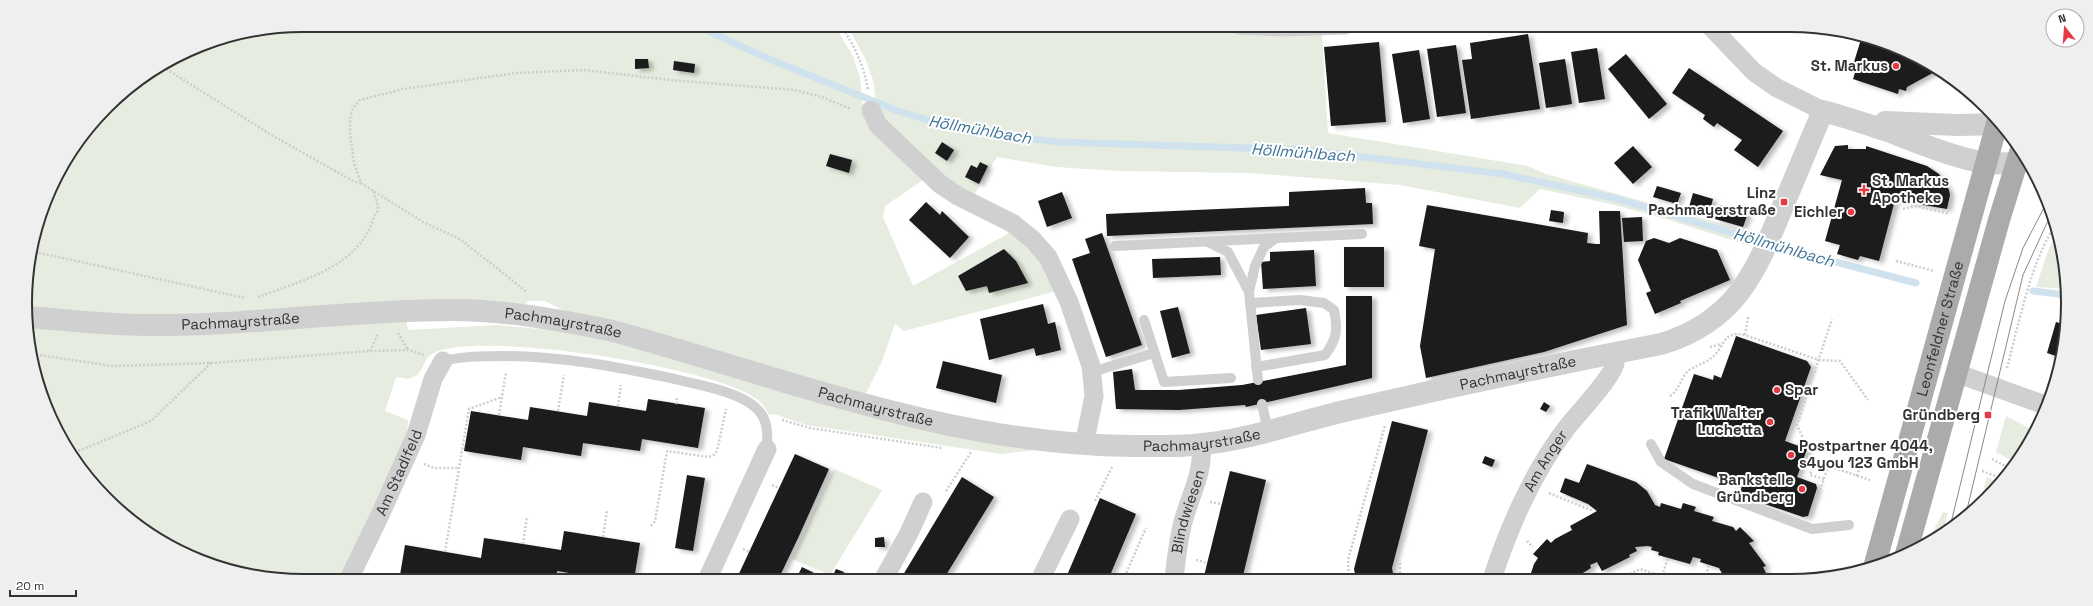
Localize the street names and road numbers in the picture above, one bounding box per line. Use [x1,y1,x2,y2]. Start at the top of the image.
street label: Leonfeldner Straße [1912,259,1968,399]
street label: Pachmayrstraße [504,303,624,342]
street label: Pachmayrstraße [181,308,301,334]
street label: Pachmayrstraße [1458,351,1578,394]
street label: Pachmayrstraße [816,382,936,430]
street label: Pachmayrstraße [1143,424,1263,455]
street label: Am Anger [1519,426,1571,495]
street label: Am Stadlfeld [371,427,426,518]
street label: Blindwiesen [1167,468,1208,555]

